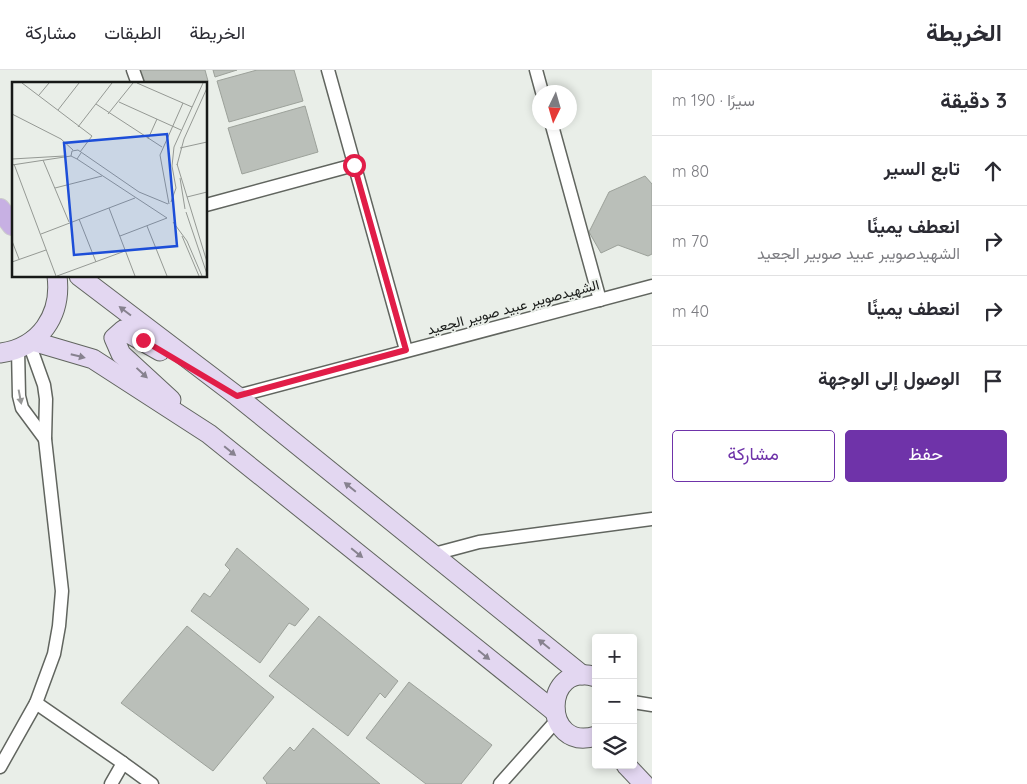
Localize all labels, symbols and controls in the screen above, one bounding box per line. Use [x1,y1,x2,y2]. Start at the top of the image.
text: الخريطة [926,17,1002,47]
text: مشاركة [25,21,76,44]
text: الطبقات [104,21,161,44]
text: الخريطة [189,21,245,44]
inset map [12,82,208,278]
north arrow [532,85,577,130]
text: 3 دقيقة [940,87,1007,113]
text: سيرًا · 190 m [672,90,755,110]
route start [343,154,366,177]
text: تابع السير [884,156,960,180]
icon: ahead [979,157,1007,185]
text: 80 m [672,161,709,181]
text: انعطف يمينًا [867,214,960,238]
icon: right [979,227,1007,255]
text: 70 m [672,231,709,251]
text: الشهيدصويبر عبيد صوبير الجعيد [757,243,960,263]
street label: الشهيدصويبر عبيد صوبير الجعيد [425,275,601,339]
text: انعطف يمينًا [867,296,960,320]
icon: right [979,297,1007,325]
text: 40 m [672,301,709,321]
one-way arrow [119,306,132,317]
route end [132,329,155,352]
one-way arrow [71,352,86,360]
text: الوصول إلى الوجهة [818,366,960,390]
one-way arrow [135,367,148,378]
icon: arrive [979,367,1007,395]
one-way arrow [17,390,25,406]
button: مشاركة [672,430,835,482]
button: حفظ [845,430,1007,482]
one-way arrow [223,446,236,457]
one-way arrow [343,482,357,492]
one-way arrow [350,547,363,558]
map controls [592,634,637,769]
button: + [592,634,637,679]
one-way arrow [538,638,551,649]
one-way arrow [477,649,490,660]
button: − [592,679,637,724]
button: layers [592,724,637,769]

